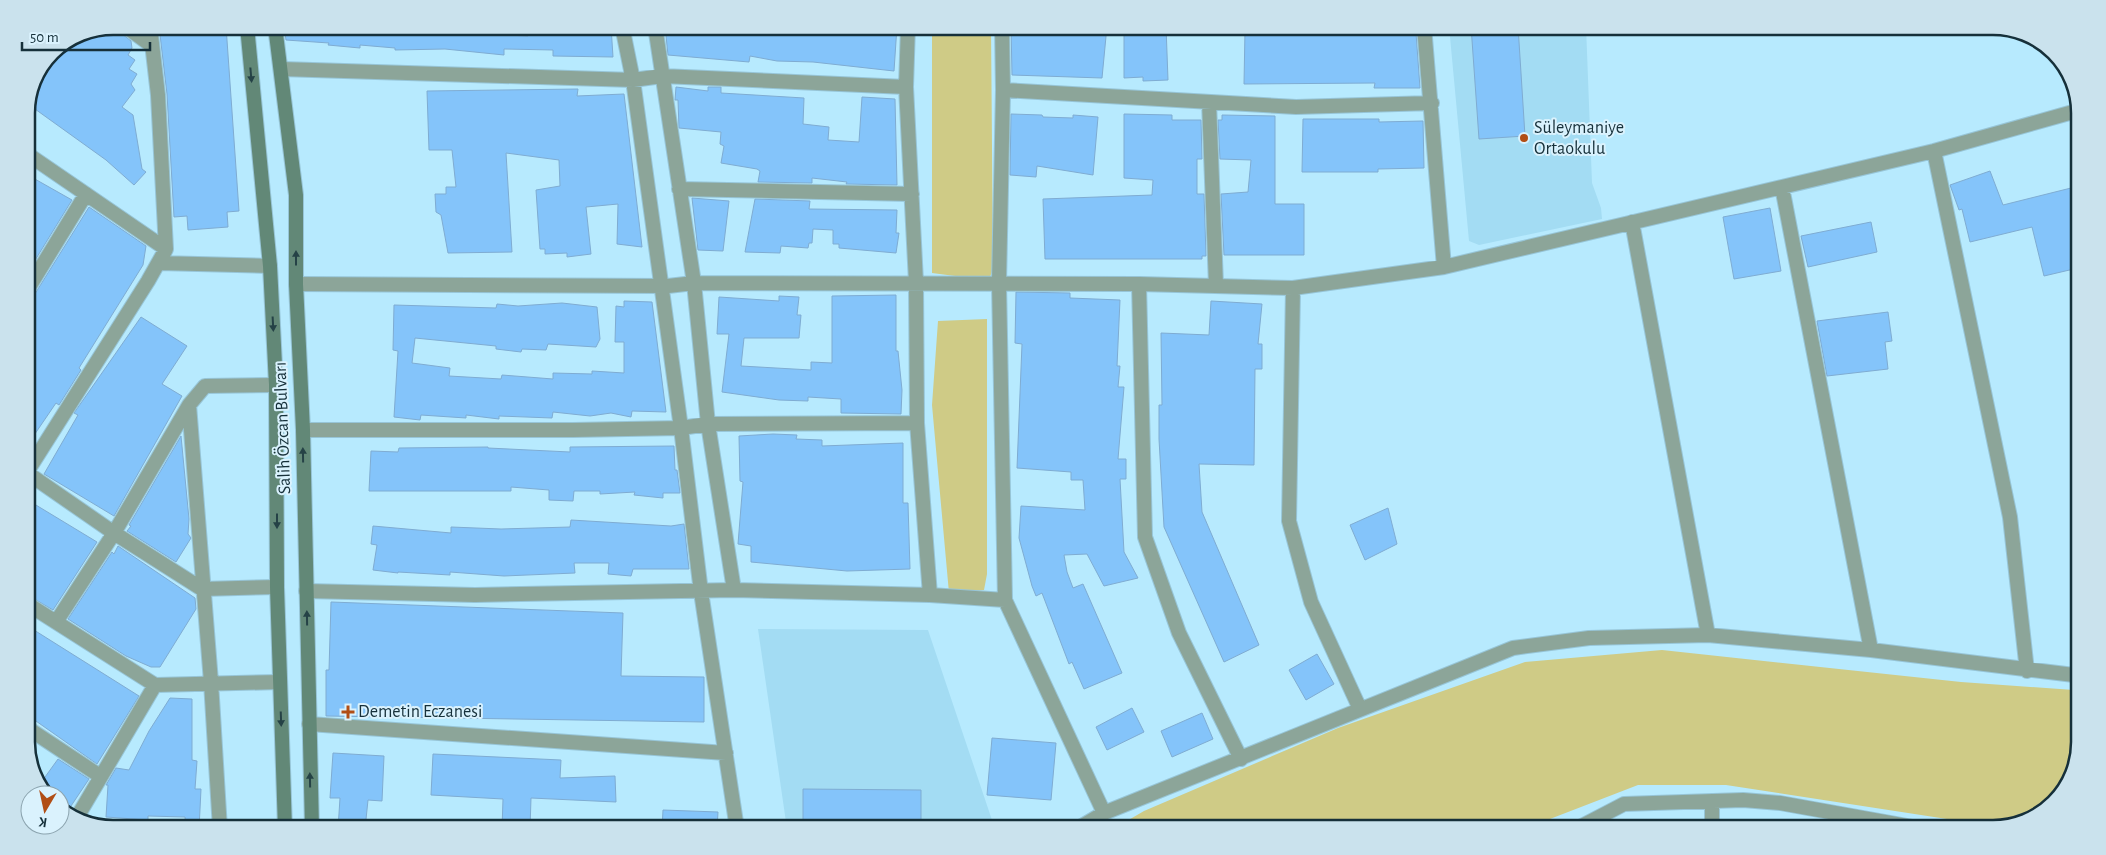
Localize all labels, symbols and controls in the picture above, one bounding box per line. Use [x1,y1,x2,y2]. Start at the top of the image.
scale bar [22,20,150,52]
text: 50 m [30,30,59,45]
one-way arrow [247,67,255,83]
place label: Süleymaniye Ortaokulu [1534,119,1624,158]
marker: Süleymaniye Ortaokulu [1518,132,1530,144]
one-way arrow [292,250,300,266]
one-way arrow [269,316,277,332]
street label: Salih Özcan Bulvarı [270,362,294,494]
one-way arrow [299,447,307,463]
one-way arrow [273,513,281,529]
one-way arrow [303,609,311,625]
place label: Demetin Eczanesi [358,703,482,721]
marker: Demetin Eczanesi [342,706,354,718]
one-way arrow [278,711,286,727]
one-way arrow [306,772,314,788]
north arrow [20,785,70,835]
text: K [37,814,48,829]

